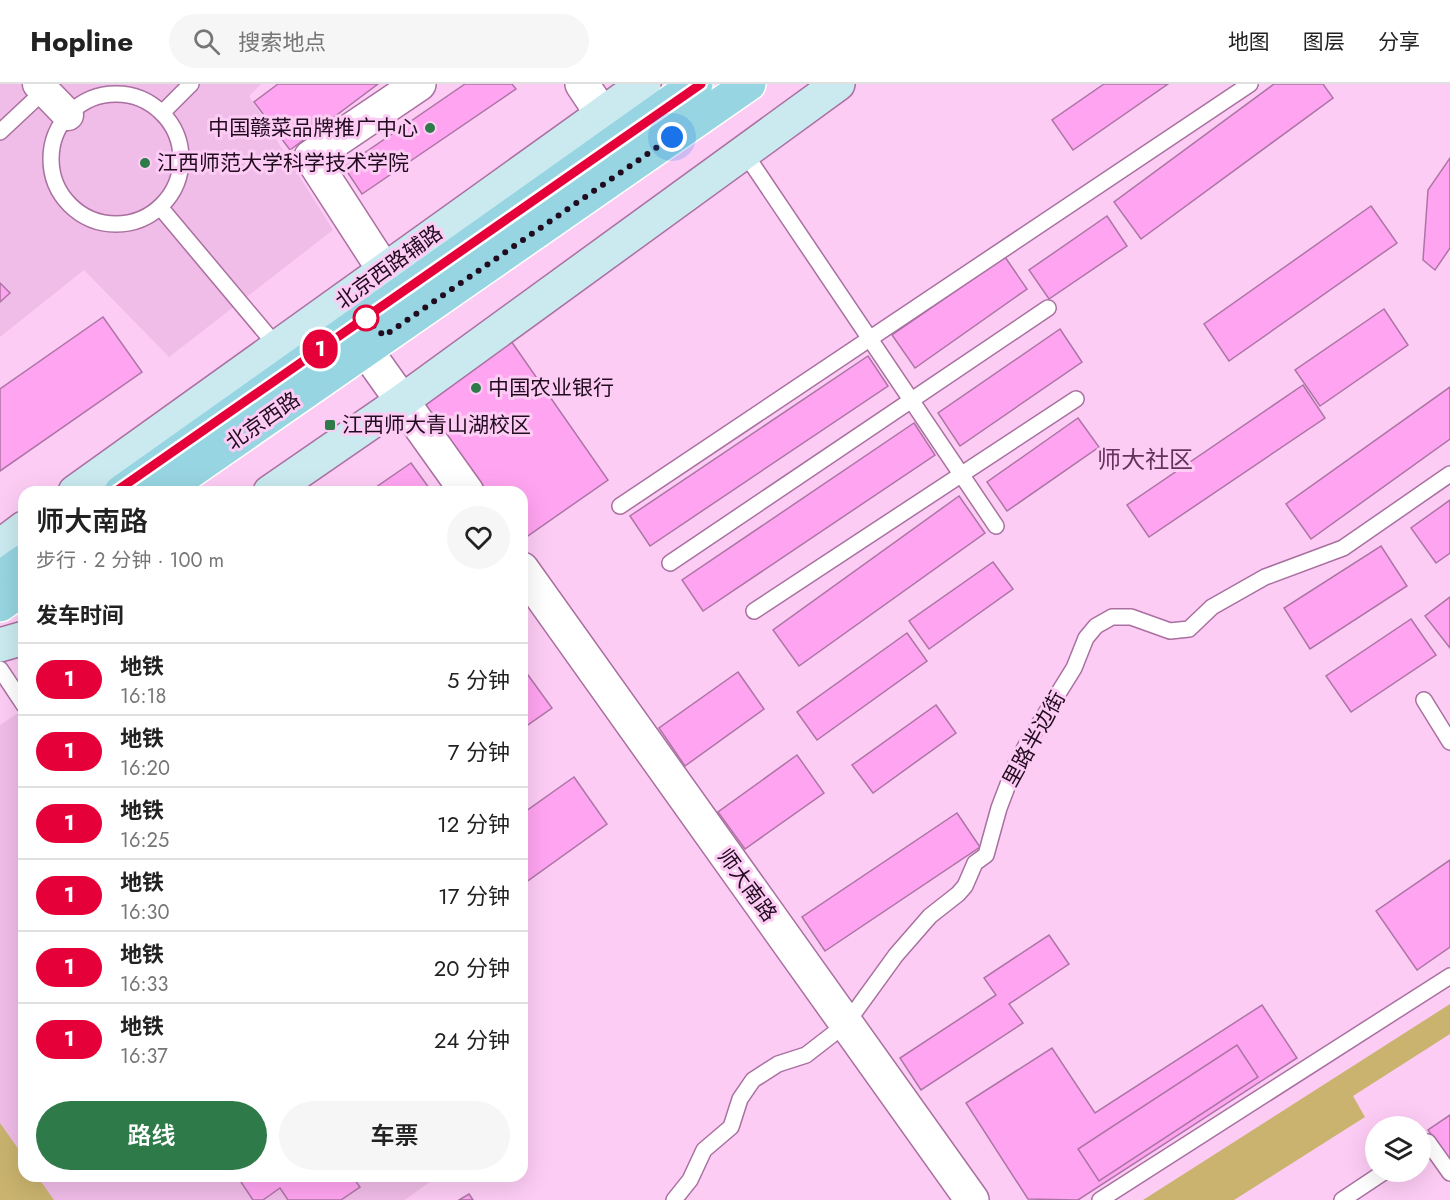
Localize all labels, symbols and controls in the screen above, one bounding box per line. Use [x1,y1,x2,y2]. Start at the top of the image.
search box [169,14,589,68]
text: Hopline [30,21,133,62]
icon: search [190,25,223,58]
text: 搜索地点 [238,26,326,58]
text: 地图 [1228,27,1270,57]
text: 图层 [1303,27,1345,57]
text: 分享 [1378,27,1420,57]
place label: 中国赣菜品牌推广中心 [208,113,418,143]
marker: 中国赣菜品牌推广中心 [423,121,437,135]
your location [657,122,687,152]
place label: 江西师范大学科学技术学院 [157,148,409,178]
marker: 江西师范大学科学技术学院 [138,156,152,170]
street label: 北京西路辅路 [329,218,449,316]
unlabelled marker [353,305,379,331]
line badge: 1 [300,330,340,368]
text: 1 [315,334,325,364]
place label: 中国农业银行 [488,373,614,403]
marker: 中国农业银行 [469,381,483,395]
street label: 北京西路 [220,385,306,457]
place label: 江西师大青山湖校区 [342,410,531,440]
marker: 江西师大青山湖校区 [323,418,337,432]
district label: 师大社区 [1097,442,1193,477]
text: 师大南路 [36,501,148,542]
button: heart [447,506,510,569]
text: 步行 · 2 分钟 · 100 m [36,546,224,575]
text: 发车时间 [36,599,124,631]
text: 地铁 [120,650,164,682]
text: 1 [64,664,74,694]
text: 5 分钟 [447,664,510,696]
text: 16:18 [120,682,166,711]
street label: 里路半边街 [995,686,1073,792]
text: 地铁 [120,722,164,754]
text: 1 [64,736,74,766]
text: 7 分钟 [448,736,510,768]
text: 16:20 [120,754,170,783]
text: 地铁 [120,794,164,826]
text: 1 [64,808,74,838]
text: 12 分钟 [437,808,510,840]
text: 16:25 [120,826,169,855]
street label: 师大南路 [710,842,784,928]
text: 地铁 [120,866,164,898]
text: 1 [64,880,74,910]
text: 17 分钟 [438,880,510,912]
text: 16:30 [120,898,169,927]
text: 地铁 [120,938,164,970]
text: 1 [64,952,74,982]
text: 20 分钟 [434,952,510,984]
text: 16:33 [120,970,168,999]
text: 地铁 [120,1010,164,1042]
text: 1 [64,1024,74,1054]
text: 24 分钟 [434,1024,510,1056]
text: 16:37 [120,1042,168,1071]
button: 路线 [36,1101,267,1170]
button: 车票 [279,1101,510,1170]
map controls [1365,1116,1431,1182]
button: layers [1365,1116,1431,1182]

